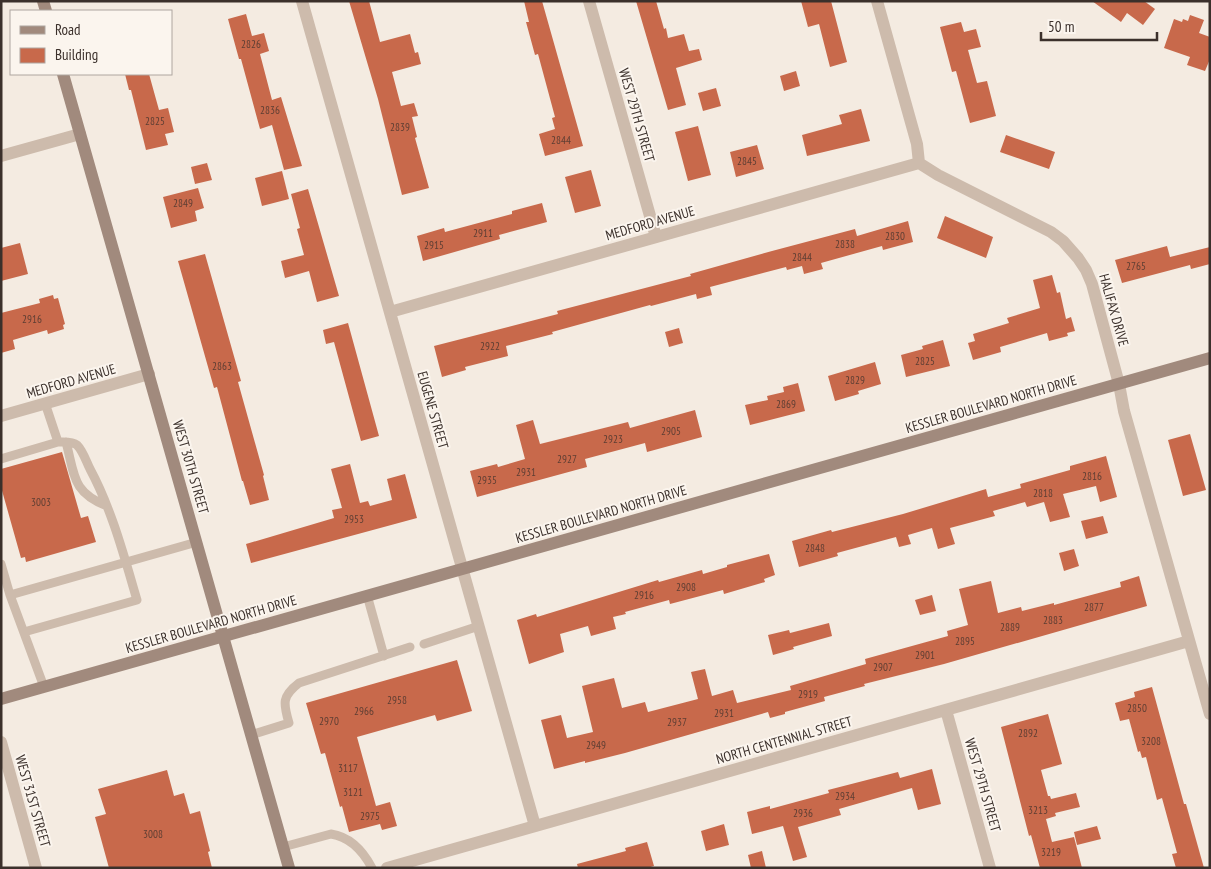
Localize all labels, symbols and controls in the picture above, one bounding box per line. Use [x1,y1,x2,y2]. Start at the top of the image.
legend [10,10,172,75]
scale bar [1041,10,1157,42]
text: 50 m [1048,17,1074,36]
text: Road [55,20,81,39]
house number: 2826 [241,37,261,51]
text: Building [55,45,98,64]
street label: WEST 29TH STREET [615,66,659,165]
house number: 2836 [260,103,280,117]
house number: 2825 [145,114,165,128]
house number: 2839 [390,120,410,134]
house number: 2844 [551,133,571,147]
house number: 2845 [737,154,757,168]
house number: 2849 [173,196,193,210]
street label: MEDFORD AVENUE [603,202,697,244]
house number: 2911 [473,226,493,240]
house number: 2830 [885,229,905,243]
house number: 2838 [835,237,855,251]
house number: 2915 [424,238,444,252]
house number: 2844 [792,250,812,264]
house number: 2765 [1126,259,1146,273]
street label: HALIFAX DRIVE [1095,272,1133,348]
house number: 2916 [22,312,42,326]
house number: 2922 [480,339,500,353]
house number: 2825 [915,354,935,368]
house number: 2863 [212,359,232,373]
street label: MEDFORD AVENUE [24,360,118,402]
street label: EUGENE STREET [413,369,453,452]
street label: KESSLER BOULEVARD NORTH DRIVE [903,371,1079,437]
house number: 2829 [845,373,865,387]
house number: 2869 [776,397,796,411]
street label: WEST 30TH STREET [169,418,213,517]
house number: 2905 [661,424,681,438]
house number: 2923 [603,432,623,446]
house number: 2927 [557,452,577,466]
house number: 2931 [516,465,536,479]
house number: 2816 [1082,469,1102,483]
house number: 2935 [477,473,497,487]
street label: KESSLER BOULEVARD NORTH DRIVE [513,481,689,547]
house number: 2818 [1033,486,1053,500]
house number: 3003 [31,495,51,509]
house number: 2953 [344,512,364,526]
house number: 2848 [805,541,825,555]
house number: 2908 [676,580,696,594]
house number: 2916 [634,588,654,602]
street label: KESSLER BOULEVARD NORTH DRIVE [123,591,299,657]
house number: 2877 [1084,600,1104,614]
house number: 2883 [1043,613,1063,627]
house number: 2889 [1000,620,1020,634]
house number: 2895 [955,634,975,648]
house number: 2901 [915,648,935,662]
house number: 2907 [873,660,893,674]
house number: 2919 [798,687,818,701]
house number: 2958 [387,693,407,707]
house number: 2850 [1127,701,1147,715]
house number: 2966 [354,704,374,718]
house number: 2931 [714,706,734,720]
street label: NORTH CENTENNIAL STREET [714,712,855,768]
house number: 2970 [319,714,339,728]
house number: 2937 [667,715,687,729]
house number: 2892 [1018,726,1038,740]
house number: 3208 [1141,734,1161,748]
street label: WEST 29TH STREET [961,736,1005,835]
house number: 2949 [586,738,606,752]
street label: WEST 31ST STREET [11,753,55,850]
house number: 3117 [338,761,358,775]
house number: 3121 [343,785,363,799]
house number: 2934 [835,789,855,803]
house number: 3213 [1028,803,1048,817]
house number: 2936 [793,806,813,820]
house number: 2975 [360,809,380,823]
house number: 3008 [143,827,163,841]
house number: 3219 [1041,845,1061,859]

